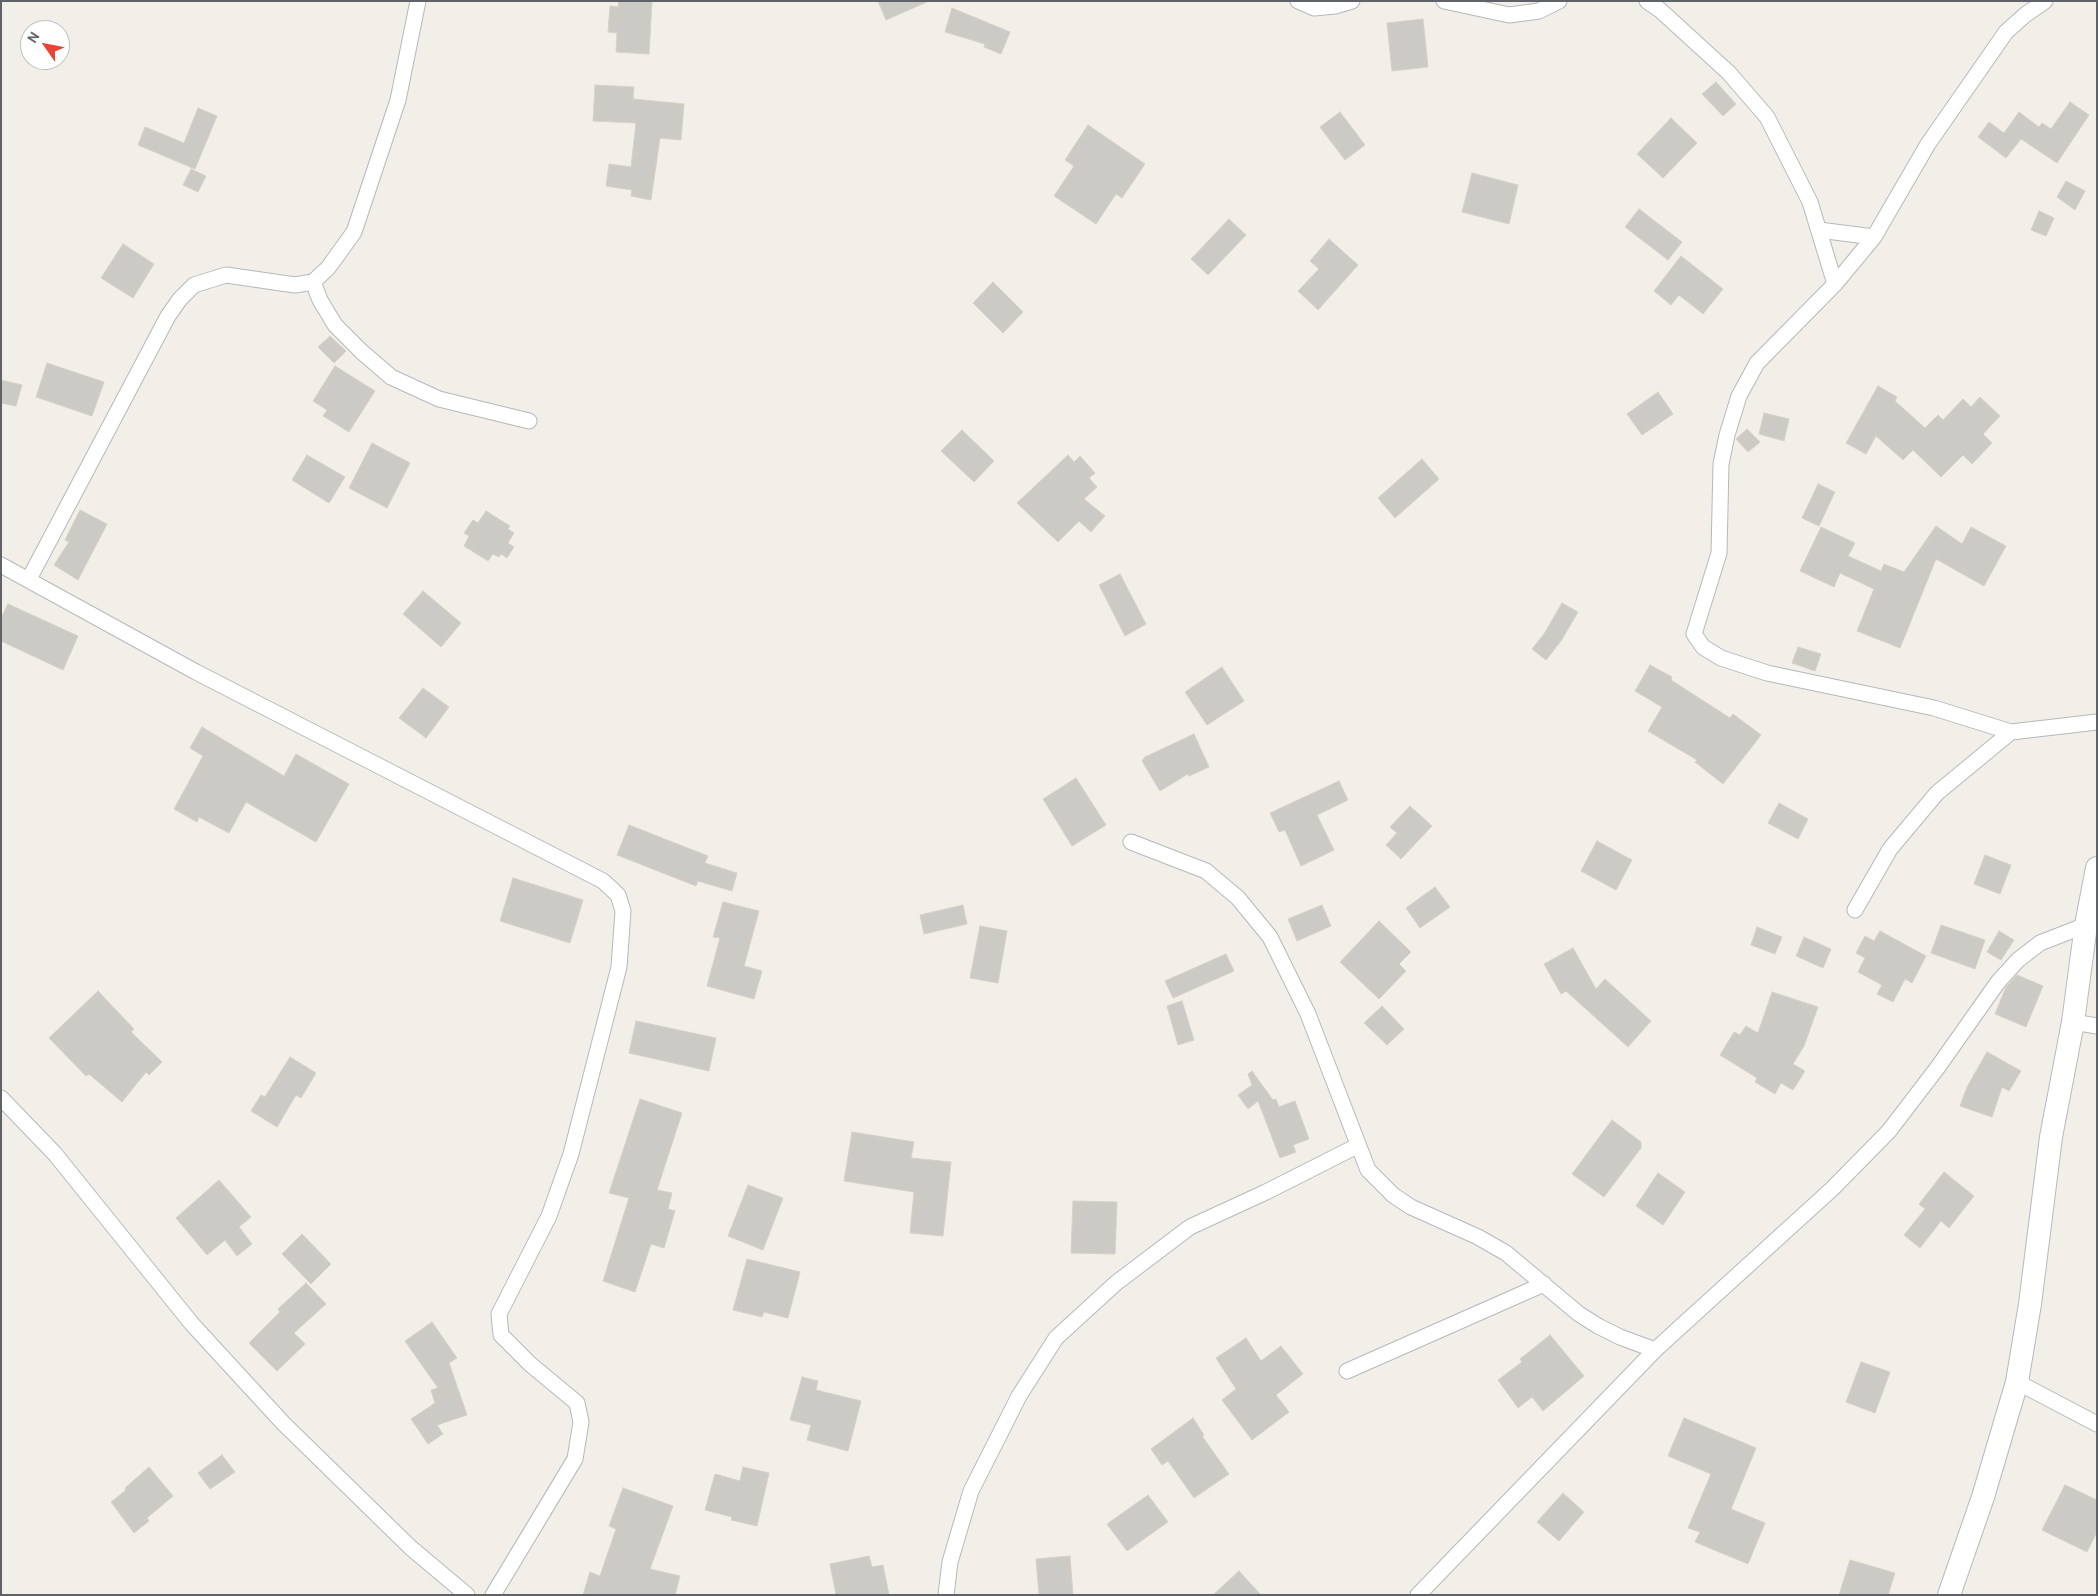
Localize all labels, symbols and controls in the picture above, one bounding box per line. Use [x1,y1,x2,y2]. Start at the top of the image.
north arrow [20,20,70,70]
text: N [23,28,44,46]

